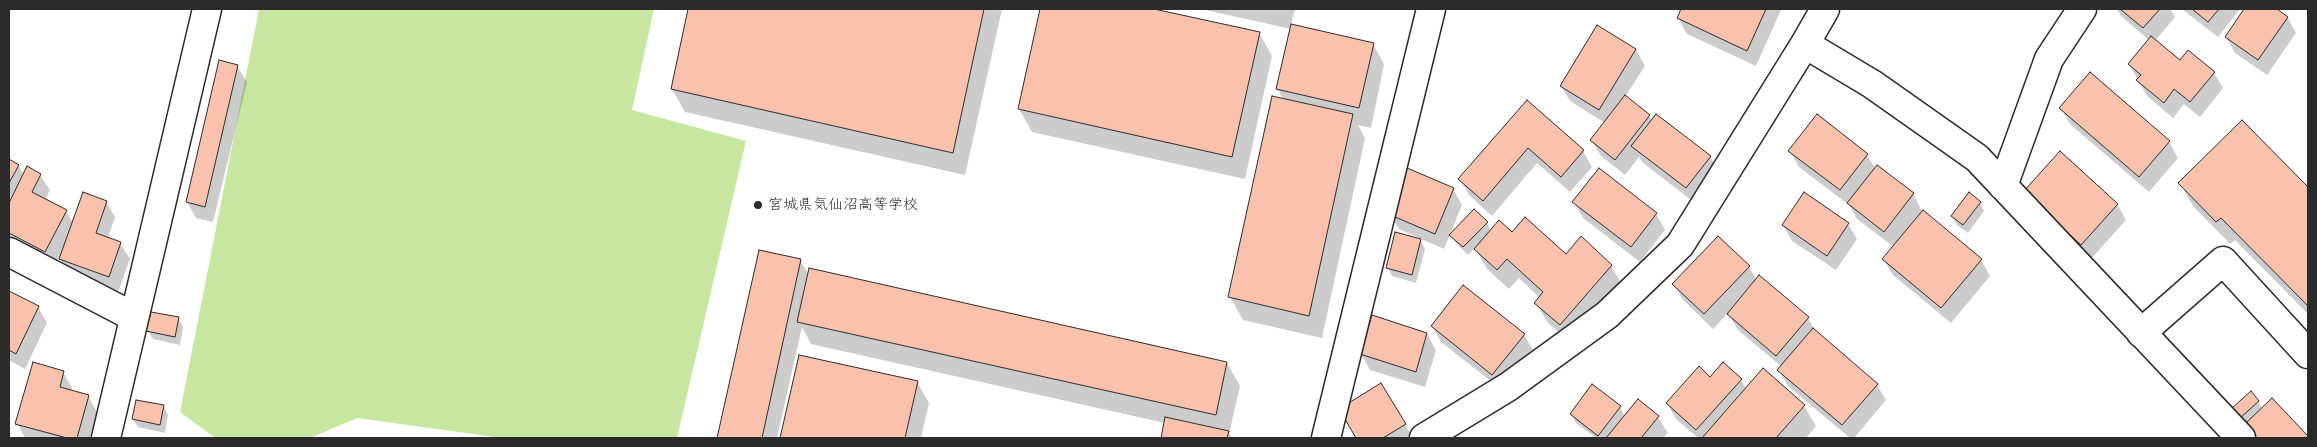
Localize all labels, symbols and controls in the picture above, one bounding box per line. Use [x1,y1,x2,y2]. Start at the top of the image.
place label: 宮城県気仙沼高等学校 [768,196,918,214]
marker: 宮城県気仙沼高等学校 [752,199,764,211]

